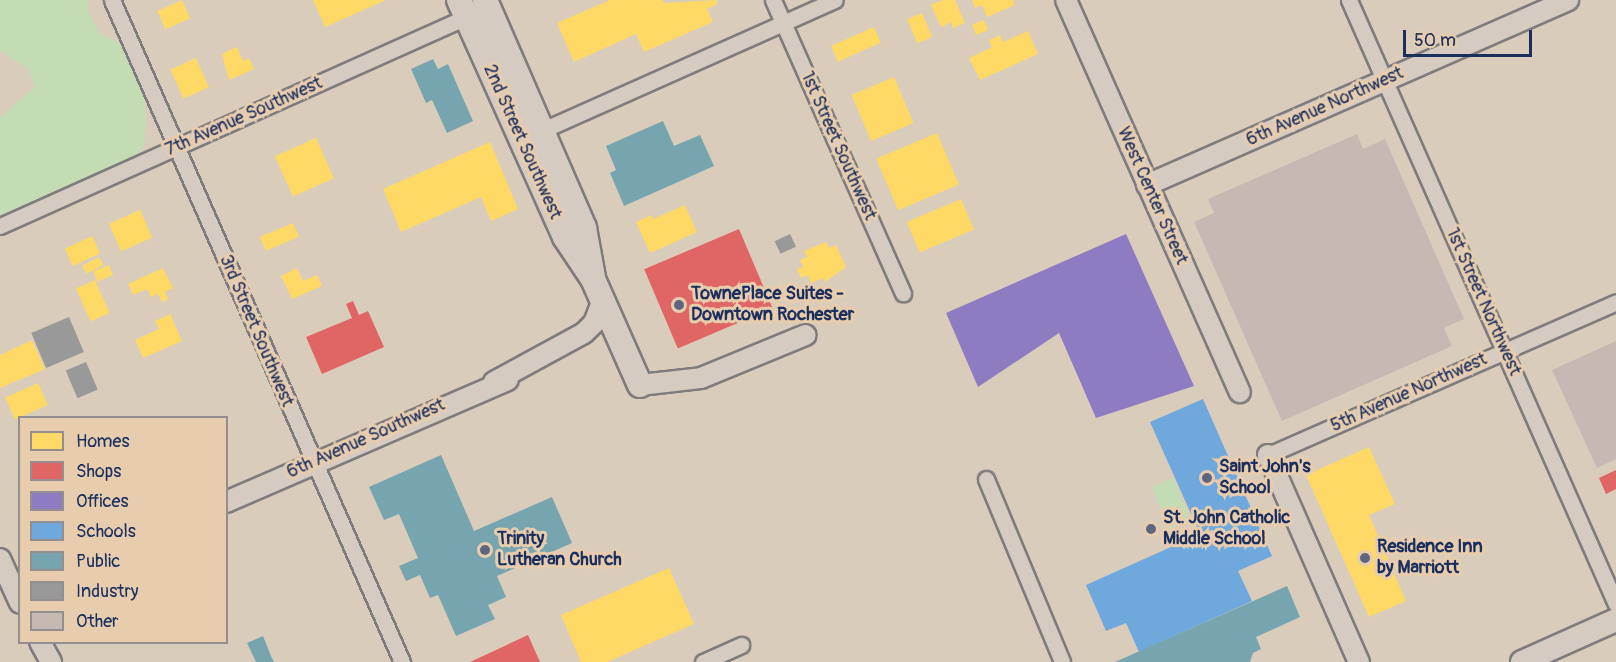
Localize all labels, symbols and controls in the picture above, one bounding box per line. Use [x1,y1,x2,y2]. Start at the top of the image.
scale bar [1406,18,1535,56]
text: 50 m [1414,29,1456,52]
street label: 2nd Street Southwest [478,61,566,223]
street label: 6th Avenue Northwest [1243,63,1407,151]
street label: 1st Street Southwest [796,68,880,224]
street label: 7th Avenue Southwest [162,73,326,161]
street label: West Center Street [1112,124,1192,268]
street label: 1st Street Northwest [1441,225,1525,379]
street label: 3rd Street Southwest [214,252,298,410]
place label: TownePlace Suites - Downtown Rochester [691,284,854,326]
marker: TownePlace Suites - Downtown Rochester [672,298,686,312]
street label: 5th Avenue Northwest [1327,349,1491,437]
street label: 6th Avenue Southwest [284,394,448,484]
legend [18,416,228,644]
text: Homes [76,430,129,453]
place label: Saint John's School [1219,457,1311,500]
text: Shops [76,460,121,483]
marker: Saint John's School [1200,471,1214,485]
text: Offices [76,490,128,513]
place label: St. John Catholic Middle School [1163,508,1290,550]
text: Schools [76,520,136,543]
marker: St. John Catholic Middle School [1144,522,1158,536]
place label: Trinity Lutheran Church [497,529,622,572]
place label: Residence Inn by Marriott [1377,537,1483,580]
marker: Trinity Lutheran Church [478,543,492,557]
text: Public [76,550,120,573]
marker: Residence Inn by Marriott [1358,551,1372,565]
text: Industry [76,580,139,603]
text: Other [76,610,118,633]

